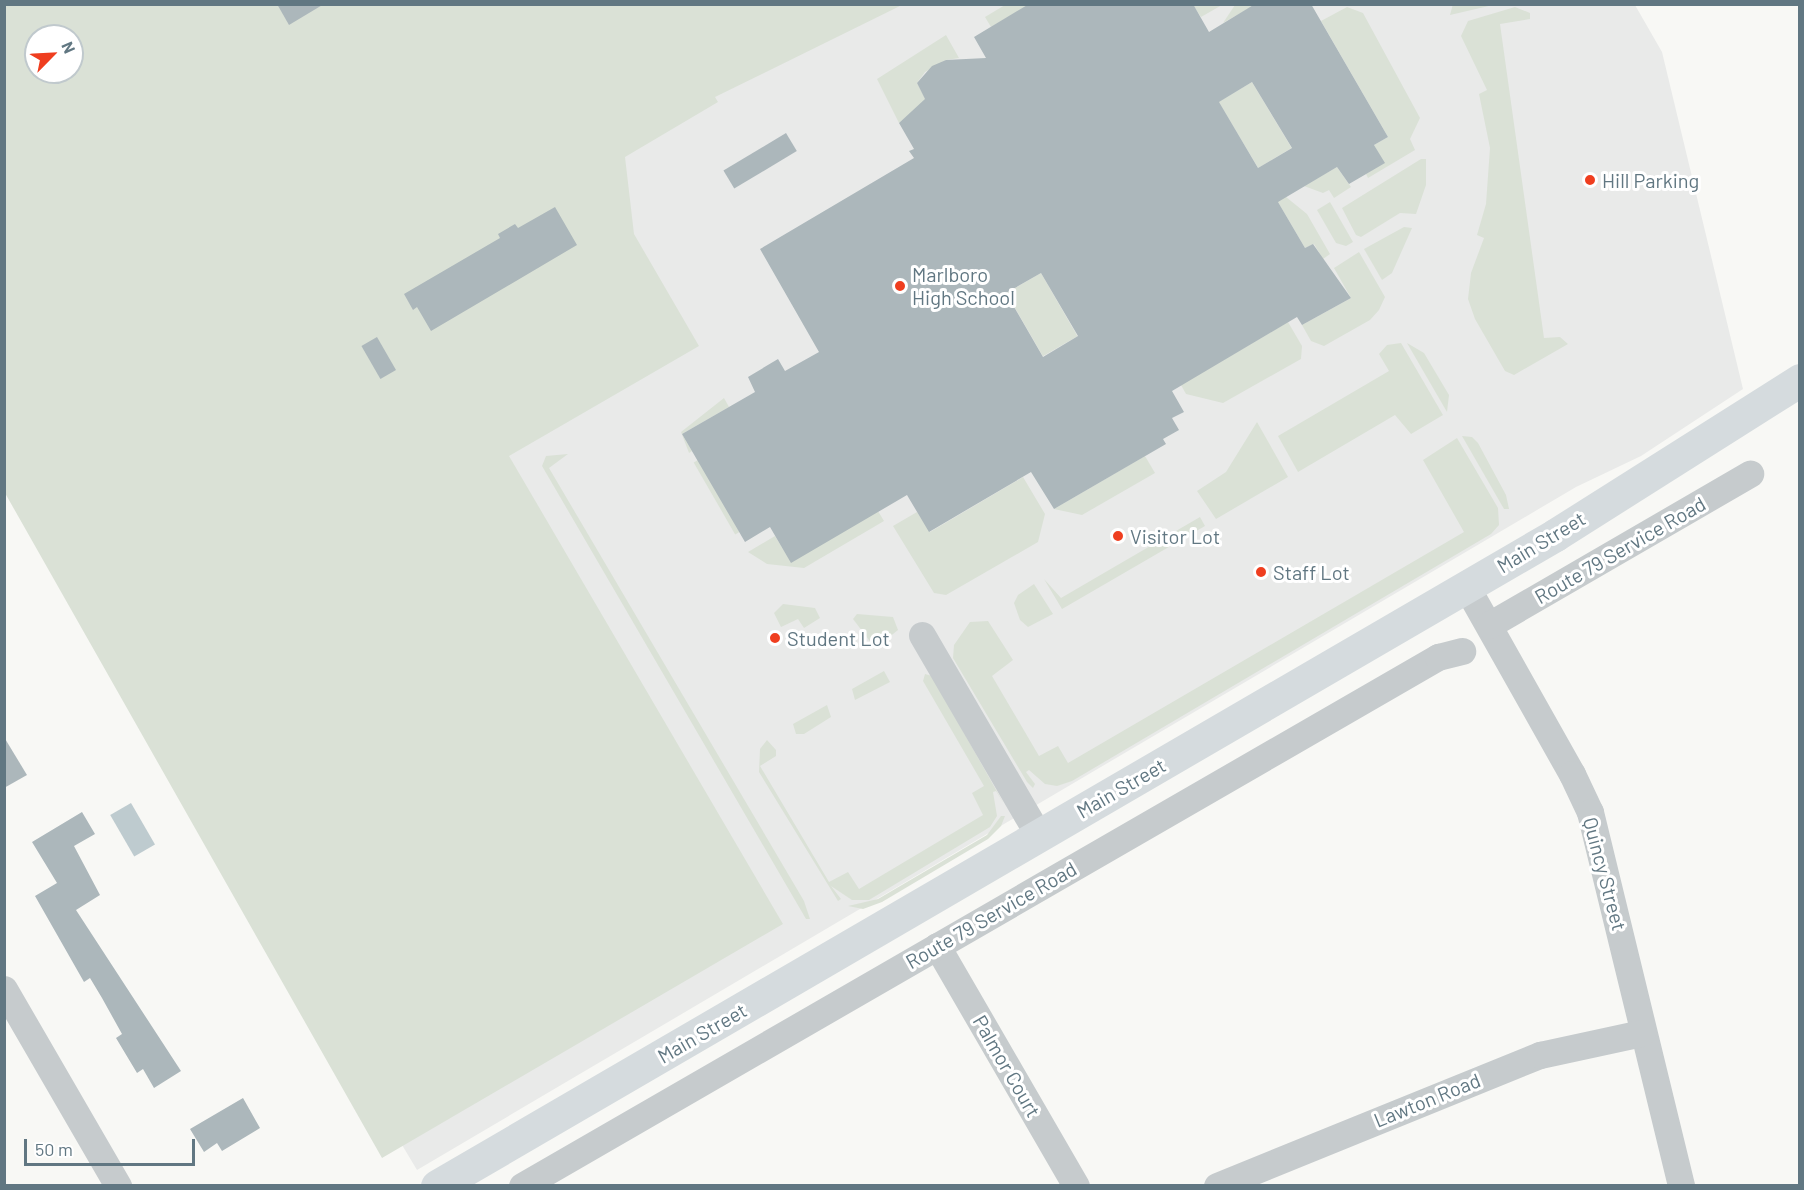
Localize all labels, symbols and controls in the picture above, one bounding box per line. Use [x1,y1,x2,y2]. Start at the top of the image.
north arrow [24,24,84,84]
text: N [58,39,80,56]
place label: Hill Parking [1602,168,1699,192]
marker: Hill Parking [1583,173,1597,187]
place label: Marlboro High School [912,262,1015,309]
marker: Marlboro High School [893,279,907,293]
street label: Route 79 Service Road [1530,491,1710,609]
street label: Main Street [1492,506,1590,578]
place label: Visitor Lot [1130,524,1220,548]
marker: Visitor Lot [1111,529,1125,543]
place label: Staff Lot [1273,560,1350,584]
marker: Staff Lot [1254,565,1268,579]
place label: Student Lot [787,626,890,650]
marker: Student Lot [768,631,782,645]
street label: Main Street [1072,753,1170,823]
street label: Quincy Street [1578,815,1632,933]
street label: Route 79 Service Road [901,856,1081,974]
street label: Main Street [653,998,751,1068]
street label: Palmor Court [968,1011,1046,1121]
street label: Lawton Road [1370,1068,1484,1132]
scale bar [27,1127,198,1165]
text: 50 m [35,1138,73,1160]

